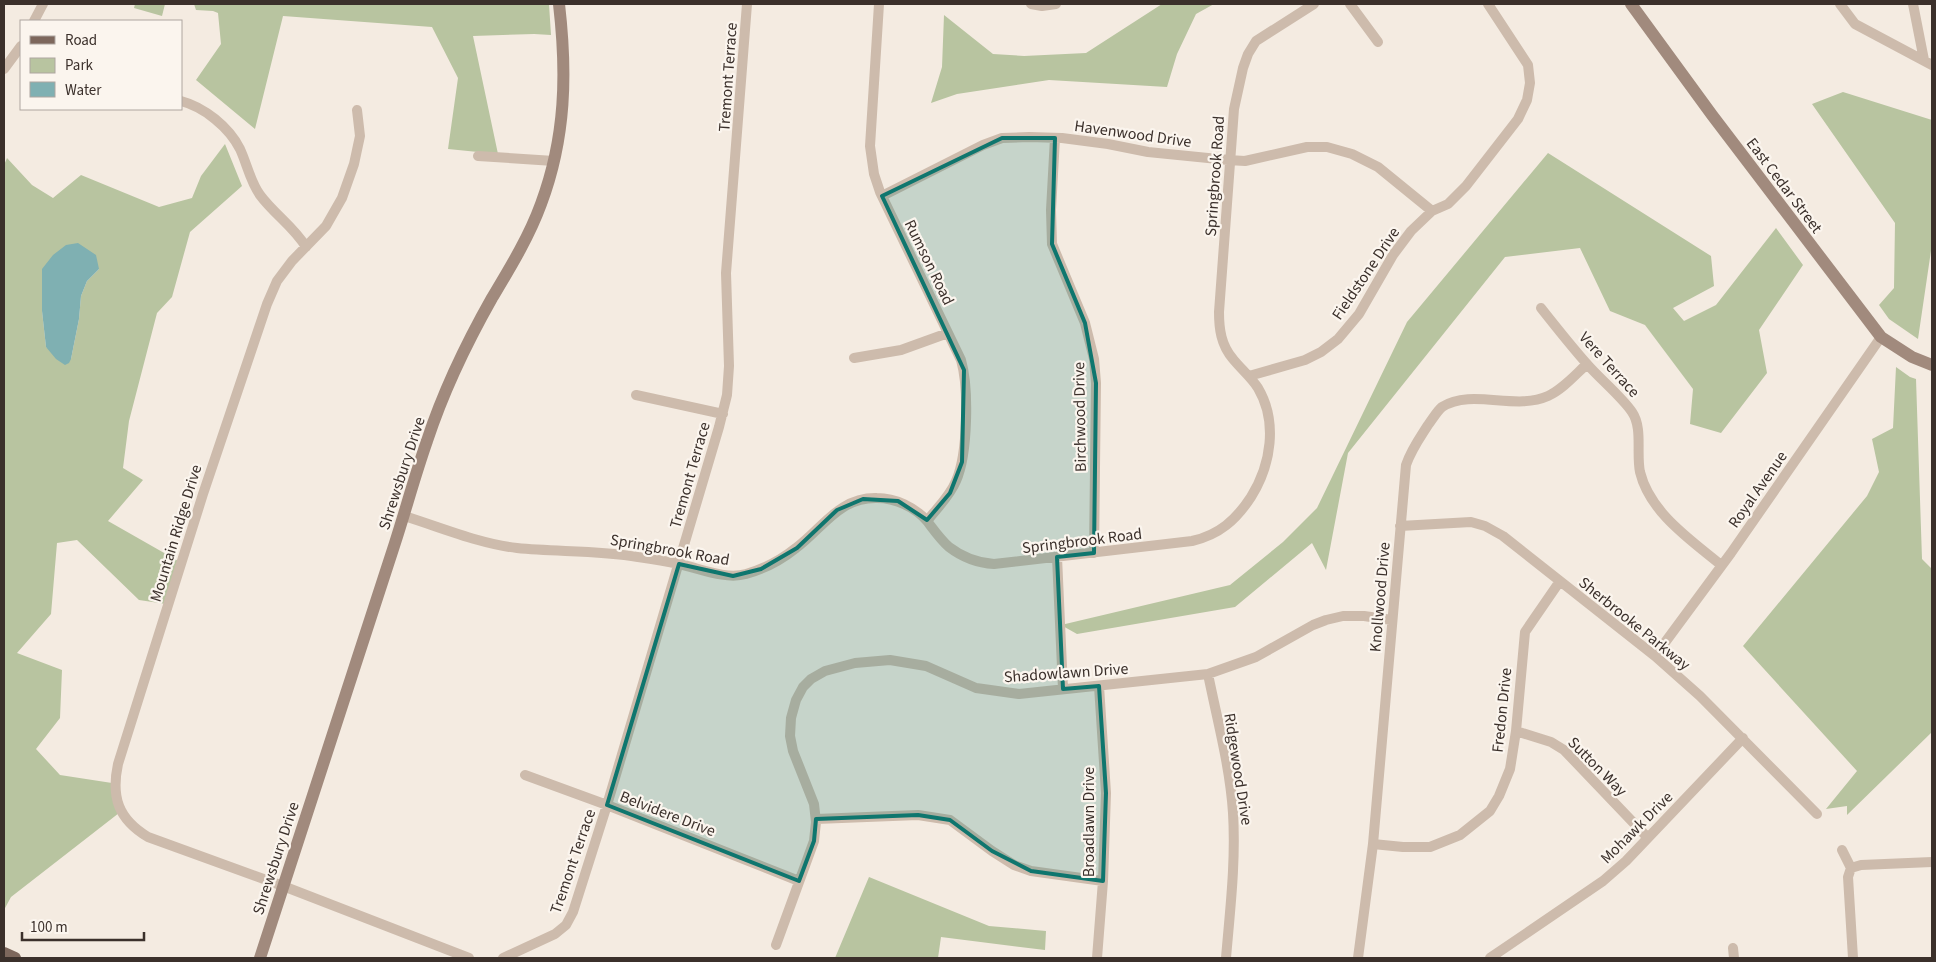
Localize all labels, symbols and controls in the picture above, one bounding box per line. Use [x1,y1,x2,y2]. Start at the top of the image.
legend [20,20,182,110]
street label: Tremont Terrace [713,22,743,133]
text: Road [65,30,97,51]
text: Park [65,55,94,76]
text: Water [65,80,102,101]
street label: Havenwood Drive [1073,115,1193,153]
street label: Springbrook Road [1200,115,1230,237]
street label: East Cedar Street [1741,133,1828,238]
street label: Rumson Road [899,216,959,309]
street label: Fieldstone Drive [1327,223,1405,324]
street label: Vere Terrace [1574,327,1645,402]
street label: Birchwood Drive [1068,362,1092,472]
street label: Shrewsbury Drive [373,414,431,533]
street label: Tremont Terrace [664,420,716,531]
street label: Royal Avenue [1723,447,1792,532]
street label: Mountain Ridge Drive [145,462,207,605]
street label: Springbrook Road [1021,523,1143,559]
street label: Springbrook Road [608,529,731,571]
street label: Knollwood Drive [1364,541,1396,653]
street label: Sherbrooke Parkway [1574,572,1695,676]
street label: Shadowlawn Drive [1003,658,1129,688]
street label: Fredon Drive [1487,667,1517,754]
street label: Ridgewood Drive [1218,711,1258,827]
street label: Sutton Way [1563,732,1632,802]
street label: Broadlawn Drive [1078,767,1100,877]
street label: Belvidere Drive [617,786,719,842]
street label: Mohawk Drive [1596,787,1678,869]
street label: Shrewsbury Drive [247,799,305,918]
street label: Tremont Terrace [545,806,601,917]
scale bar [22,910,145,942]
text: 100 m [30,917,68,938]

